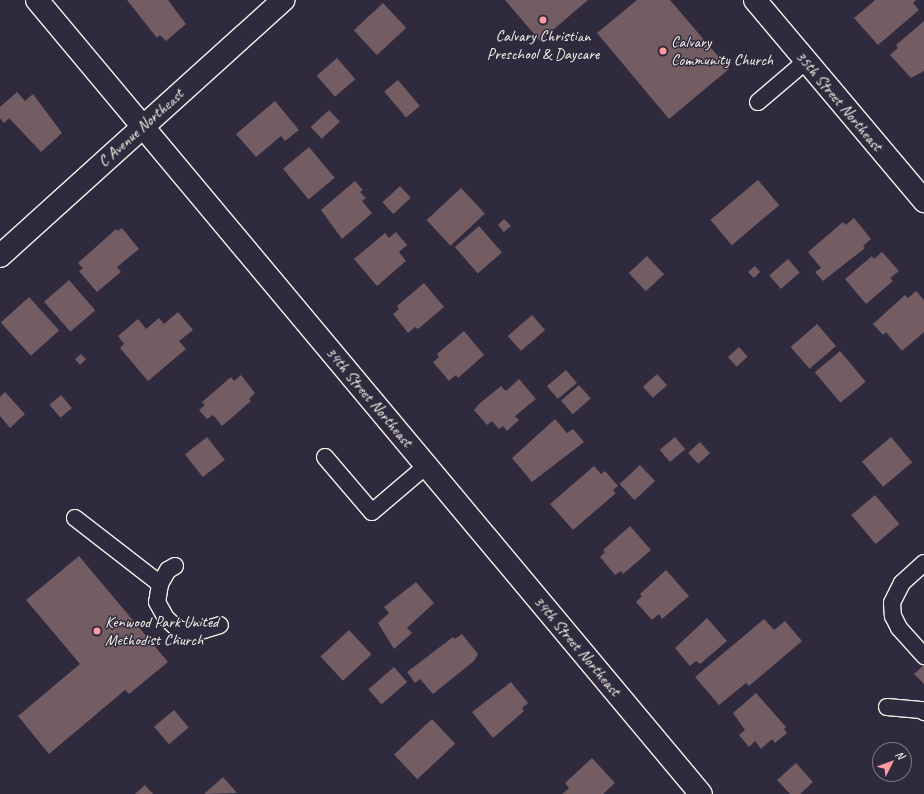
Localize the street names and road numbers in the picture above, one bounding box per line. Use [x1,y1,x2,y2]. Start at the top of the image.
street label: 35th Street Northeast [791,47,887,155]
street label: C Avenue Northeast [94,85,188,171]
street label: 34th Street Northeast [321,343,417,451]
street label: 34th Street Northeast [529,592,625,700]

